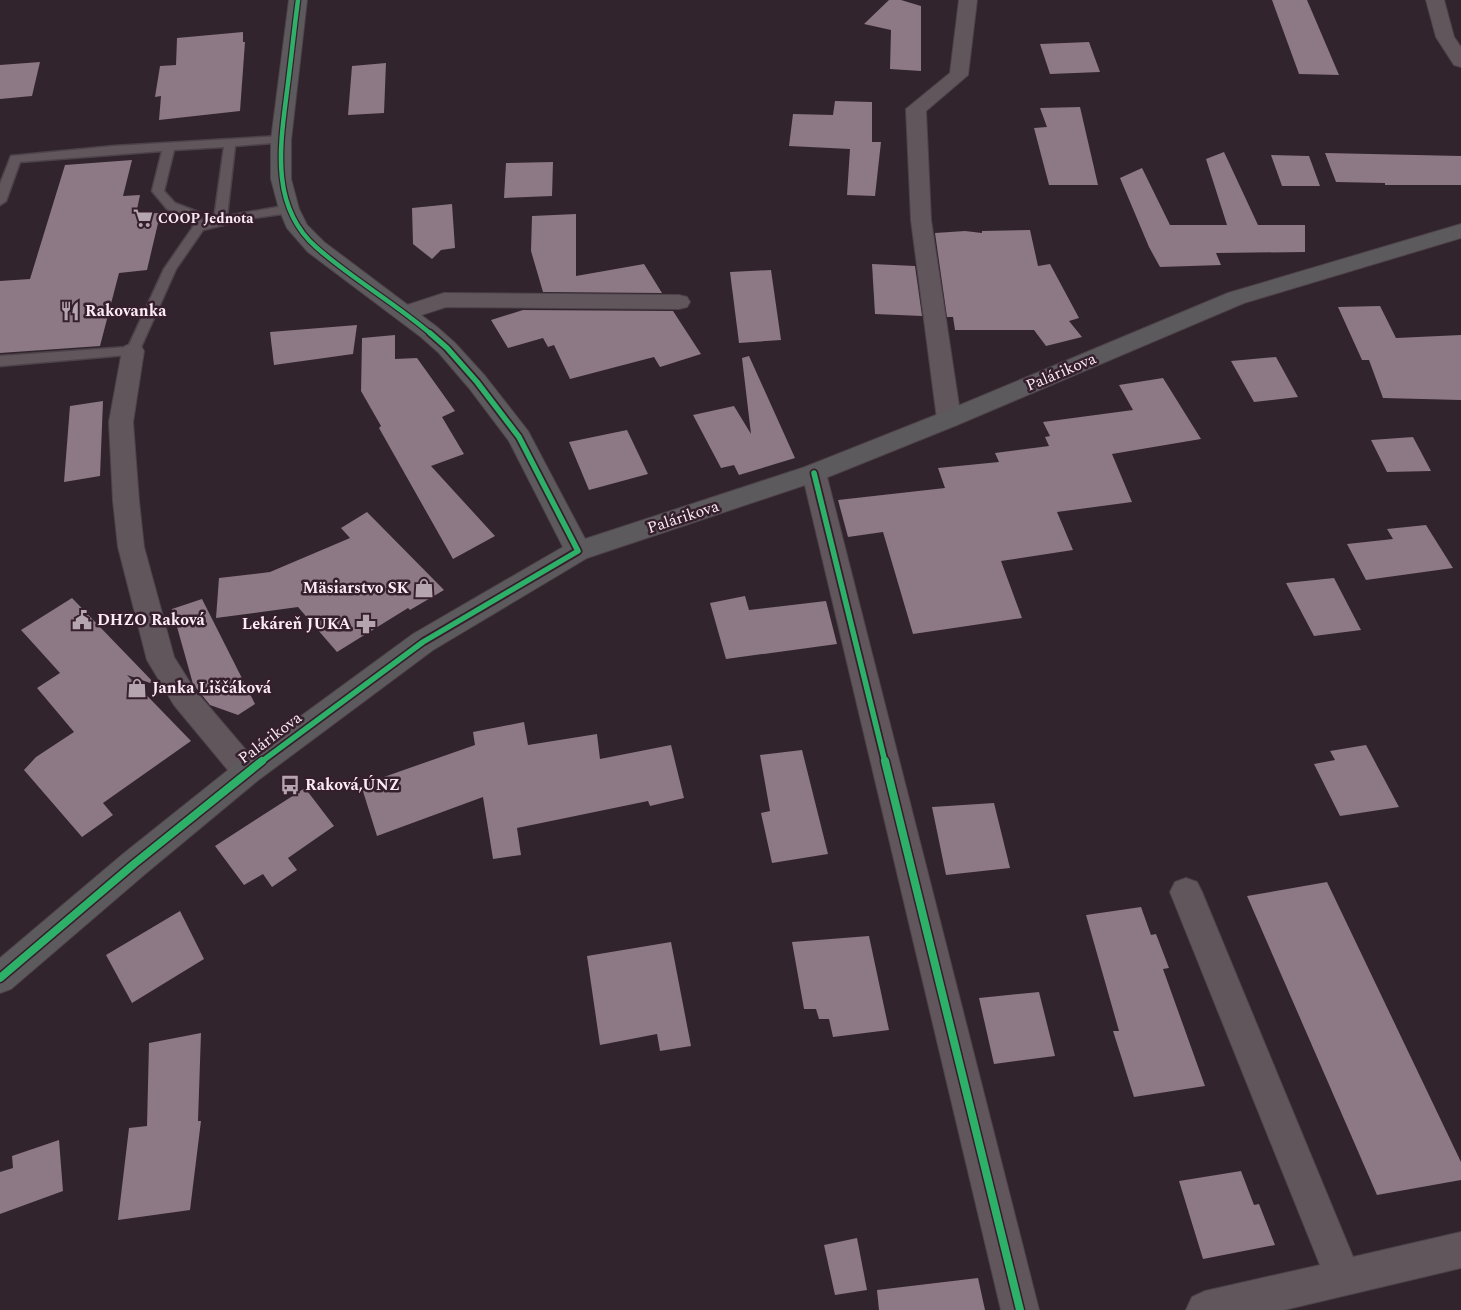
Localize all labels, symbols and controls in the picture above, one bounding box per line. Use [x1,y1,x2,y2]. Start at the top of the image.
supermarket icon: COOP Jednota [132,207,154,229]
place label: COOP Jednota [158,208,254,229]
place label: Rakovanka [85,299,167,323]
restaurant icon: Rakovanka [59,300,81,322]
street label: Palárikova [1022,346,1100,398]
street label: Palárikova [644,494,722,540]
place label: Mäsiarstvo SK [302,576,410,600]
shop icon: Mäsiarstvo SK [413,577,435,599]
place label: DHZO Raková [97,608,206,632]
public building icon: DHZO Raková [71,609,93,631]
place label: Lekáreň JUKA [242,612,352,636]
pharmacy icon: Lekáreň JUKA [355,613,377,635]
place label: Janka Liščáková [152,676,272,700]
shop icon: Janka Liščáková [126,677,148,699]
street label: Palárikova [233,706,307,770]
place label: Raková,ÚNZ [305,773,400,797]
bus stop icon: Raková,ÚNZ [279,774,301,796]

